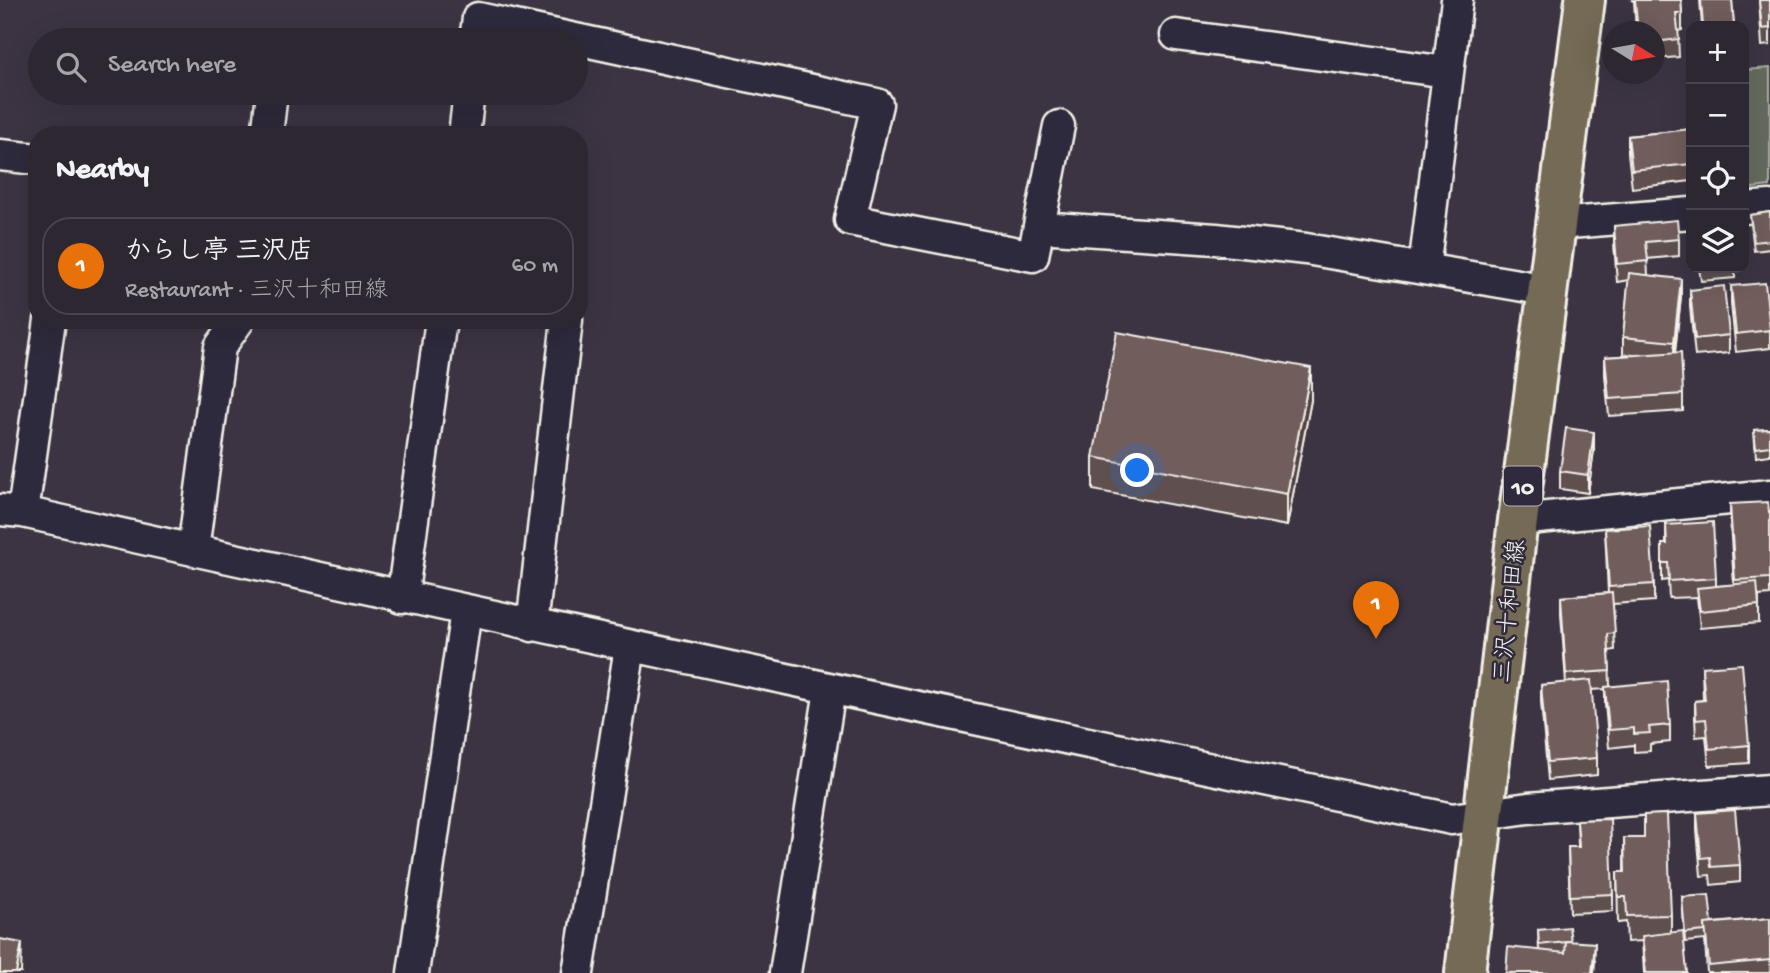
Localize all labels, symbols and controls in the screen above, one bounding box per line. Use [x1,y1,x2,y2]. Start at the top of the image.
north arrow [1602,21,1665,84]
map controls [1686,21,1749,273]
button: + [1686,21,1749,84]
search box [28,28,588,105]
icon: search [52,48,90,86]
text: Search here [108,51,236,82]
button: − [1686,84,1749,147]
button: locate [1686,147,1749,210]
text: Nearby [56,154,149,189]
button: layers [1686,210,1749,273]
text: からし亭 三沢店 [125,238,313,269]
text: 1 [76,253,86,280]
text: 60 m [512,253,558,280]
text: Restaurant · 三沢十和田線 [125,278,388,305]
your location [1120,453,1154,487]
road number: 10 [1504,466,1542,506]
street label: 三沢十和田線 [1489,538,1533,684]
pin: 1 [1353,581,1399,639]

